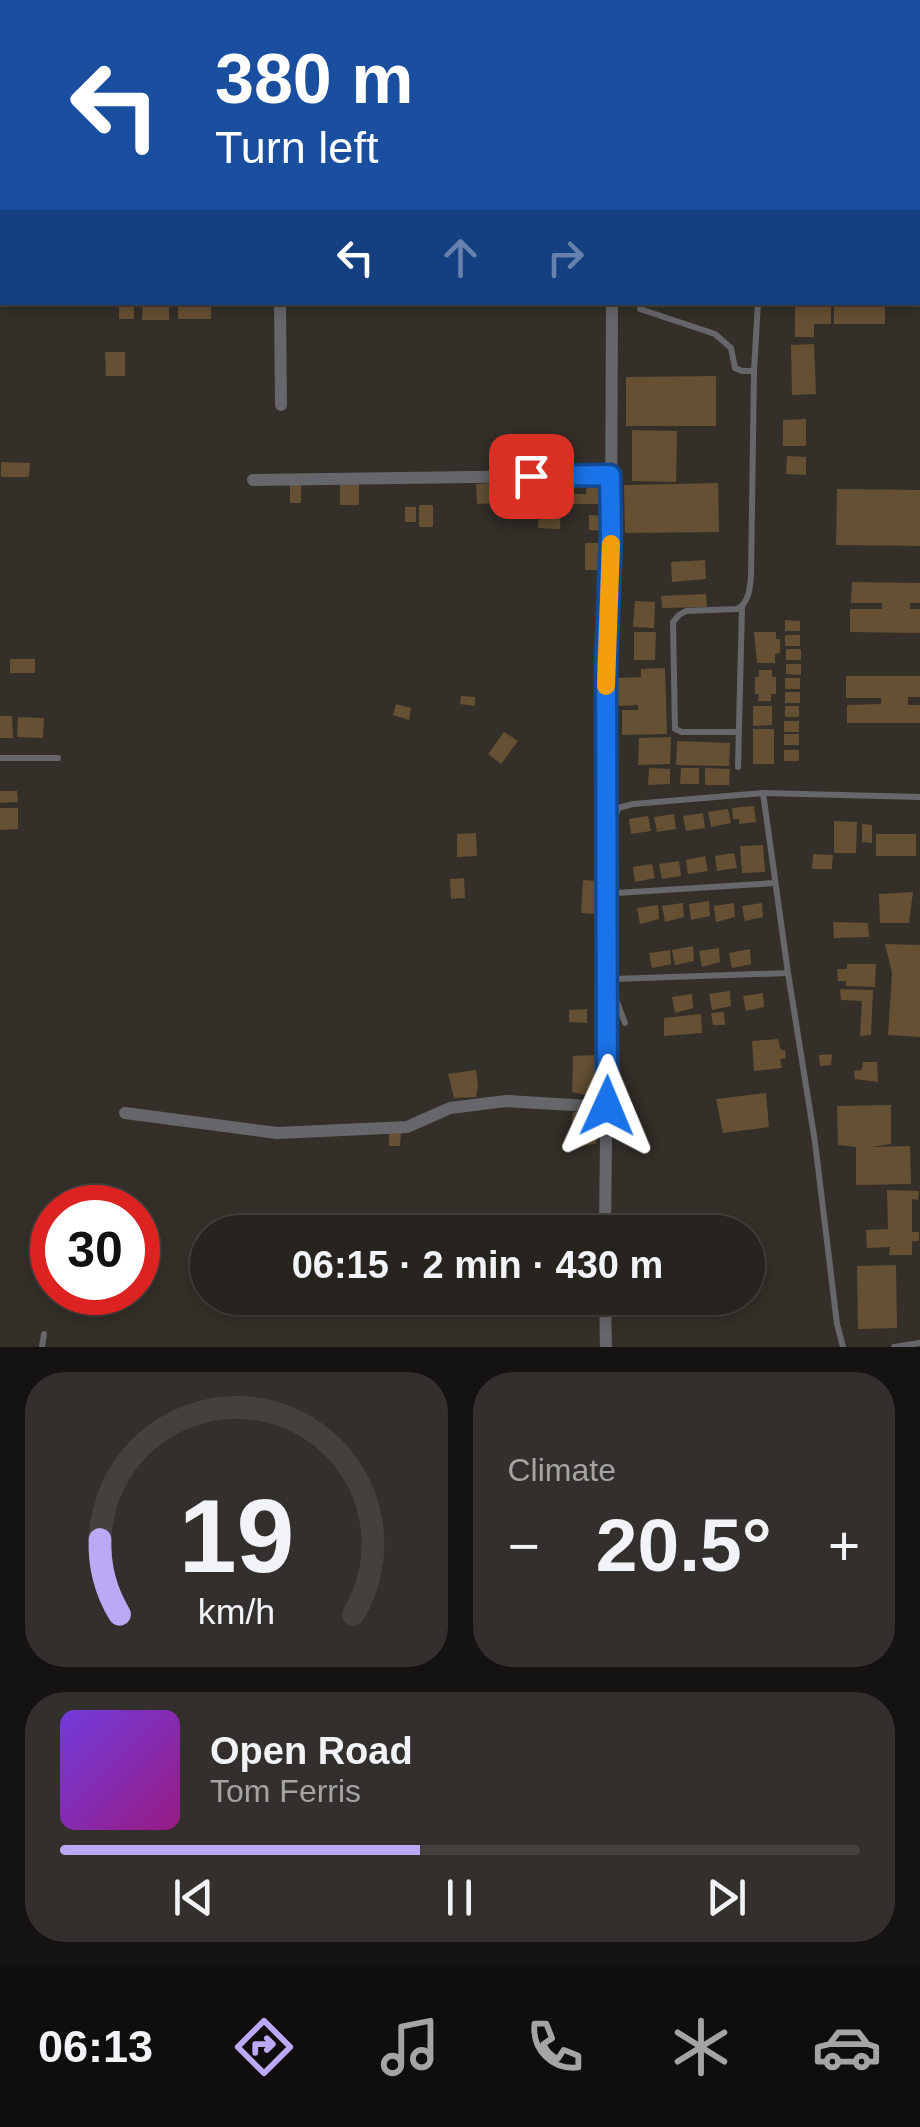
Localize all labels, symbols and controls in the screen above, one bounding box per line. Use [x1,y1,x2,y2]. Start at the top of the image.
icon: left [50,40,180,170]
text: 380 m [215,40,413,118]
text: Turn left [215,122,378,173]
icon: left [328,230,383,285]
icon: ahead [433,230,488,285]
icon: right [538,230,593,285]
pin [489,434,574,519]
icon: arrive [504,449,559,504]
position arrow [555,1054,659,1158]
speed limit sign: 30 [30,1185,160,1315]
text: 06:15 · 2 min · 430 m [292,1244,663,1286]
text: Climate [508,1452,616,1488]
text: 19 [178,1478,294,1594]
text: 20.5° [596,1503,772,1587]
text: − [508,1515,540,1577]
text: + [828,1515,860,1577]
text: km/h [198,1592,275,1632]
text: Open Road [210,1730,413,1772]
text: Tom Ferris [210,1773,361,1809]
icon: previous [166,1870,221,1925]
icon: pause [432,1870,487,1925]
icon: next [699,1870,754,1925]
icon: directions [229,2012,299,2082]
icon: music [375,2012,445,2082]
icon: phone [520,2012,590,2082]
icon: climate [666,2012,736,2082]
icon: car [812,2012,882,2082]
text: 06:13 [38,2021,153,2072]

